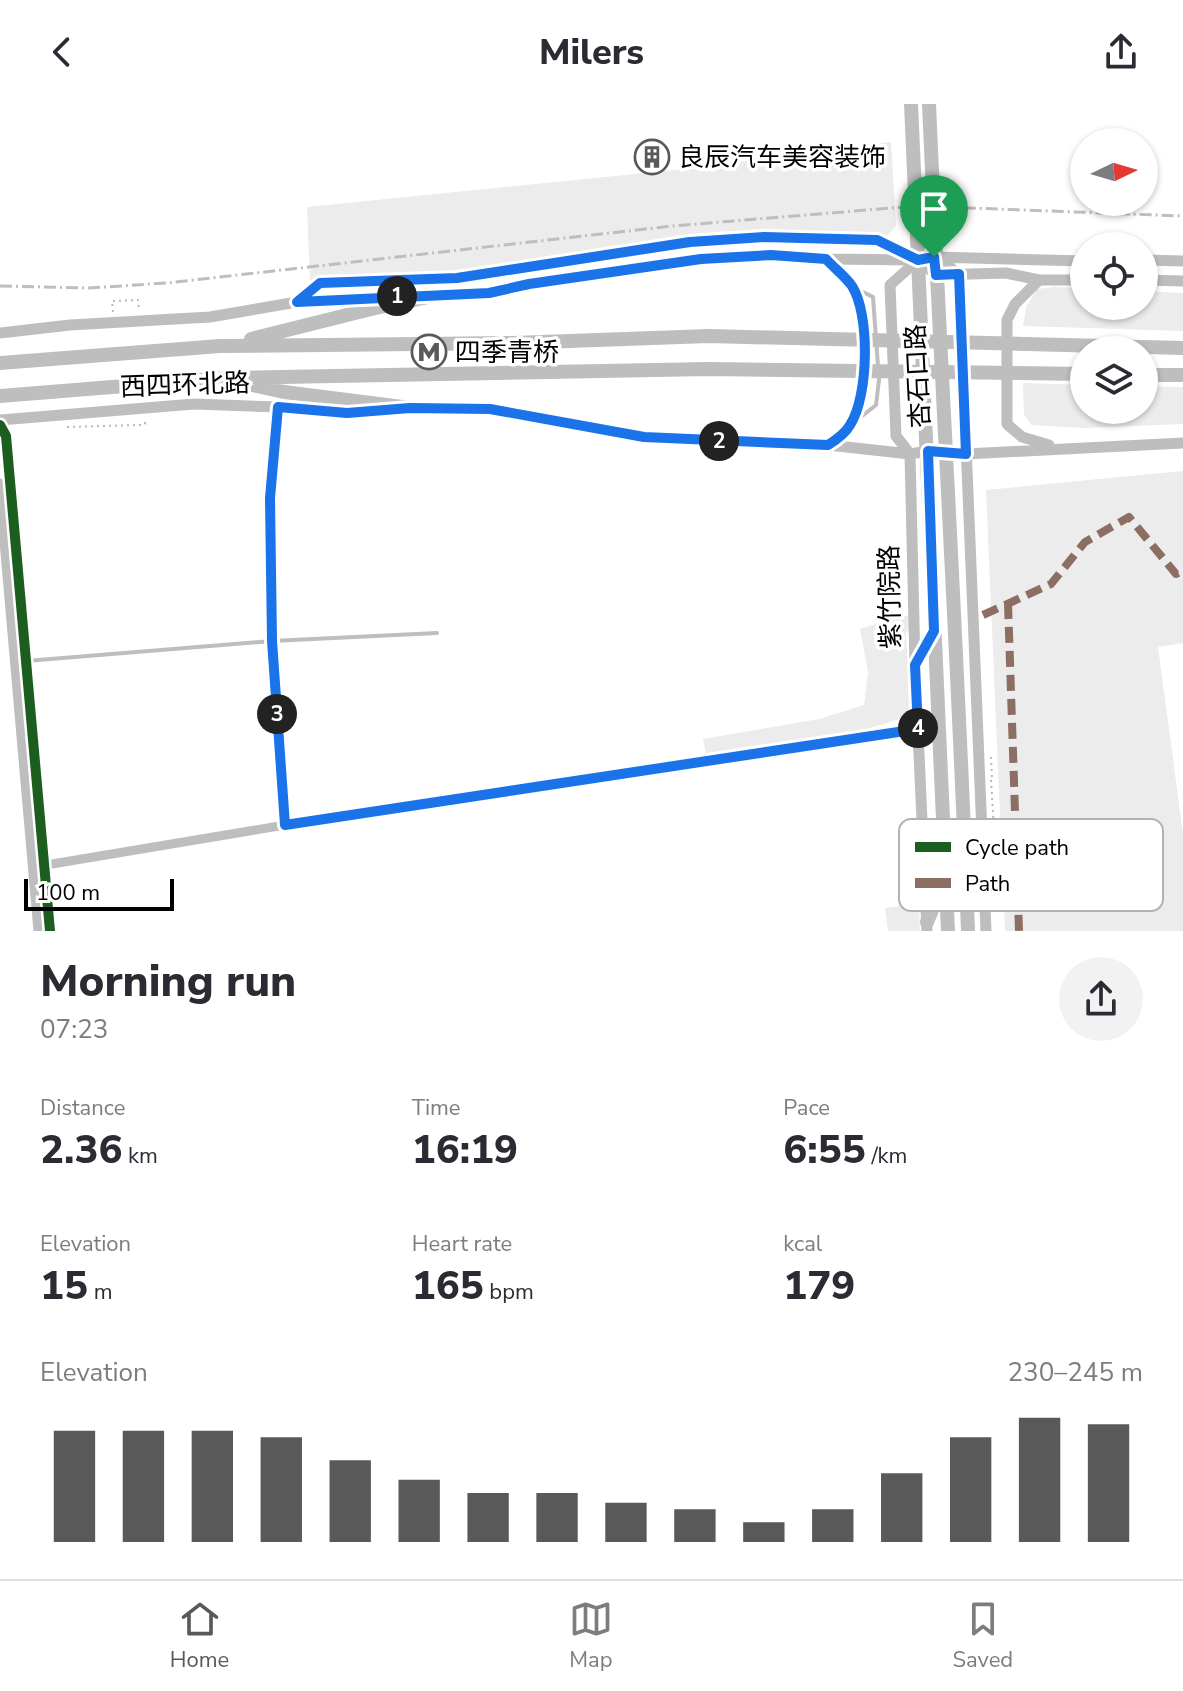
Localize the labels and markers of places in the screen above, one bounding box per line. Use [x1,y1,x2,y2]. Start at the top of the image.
building icon: 良辰汽车美容装饰 [633,138,671,176]
place label: 良辰汽车美容装饰 [678,140,886,175]
pin [900,175,968,257]
pin: 1 [377,276,417,316]
metro station icon: 四季青桥 [410,333,448,371]
place label: 四季青桥 [455,335,559,370]
pin: 2 [699,421,739,461]
pin: 3 [257,694,297,734]
pin: 4 [898,708,938,748]

